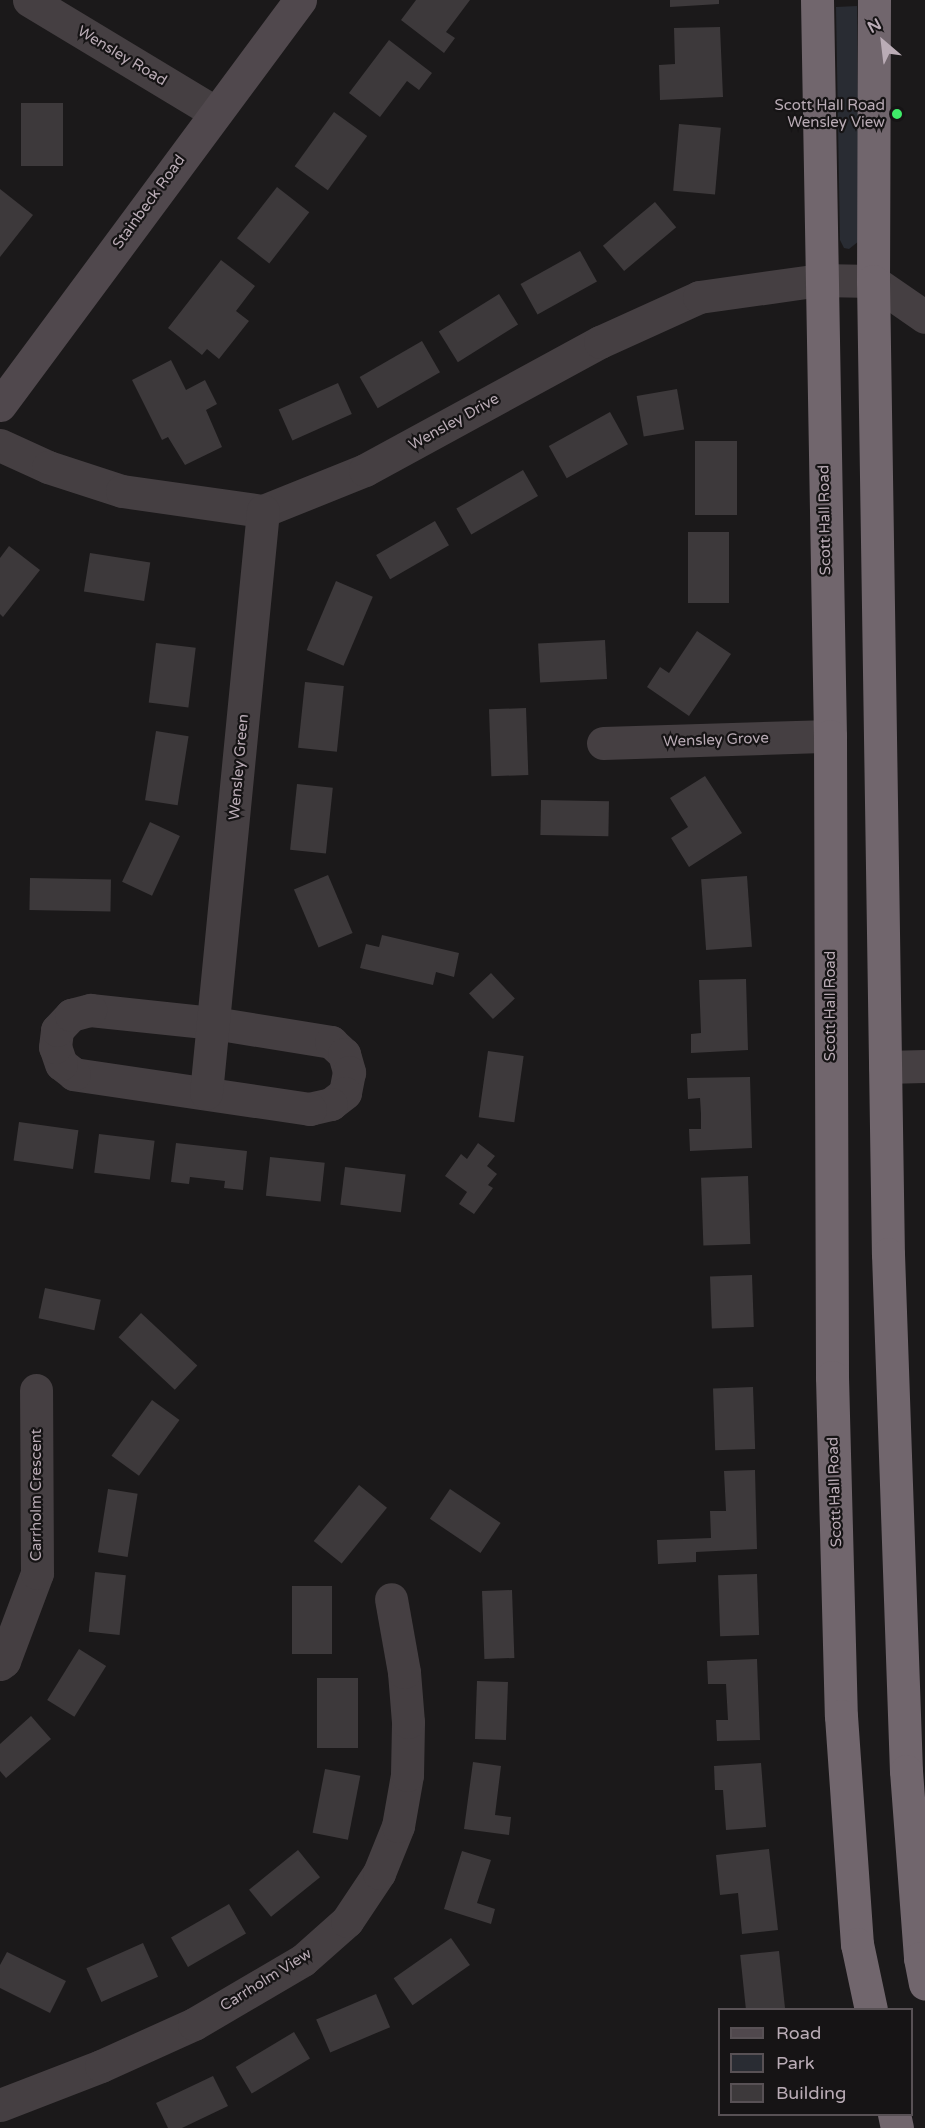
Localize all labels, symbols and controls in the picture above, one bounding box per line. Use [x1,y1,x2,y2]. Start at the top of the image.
north arrow [853,12,913,72]
text: N [864,14,885,38]
street label: Wensley Road [74,22,170,90]
place label: Scott Hall Road Wensley View [775,96,885,131]
marker: Scott Hall Road Wensley View [890,107,904,121]
street label: Stainbeck Road [109,152,189,252]
street label: Wensley Drive [406,390,502,454]
street label: Scott Hall Road [815,465,835,575]
street label: Wensley Green [225,713,253,821]
street label: Wensley Grove [663,729,769,751]
street label: Scott Hall Road [822,951,840,1061]
street label: Carrholm Crescent [28,1429,46,1561]
street label: Scott Hall Road [824,1437,846,1547]
street label: Carrholm View [217,1945,315,2015]
legend [718,2008,913,2116]
text: Road [776,2022,821,2044]
text: Park [776,2052,814,2074]
text: Building [776,2082,846,2104]

